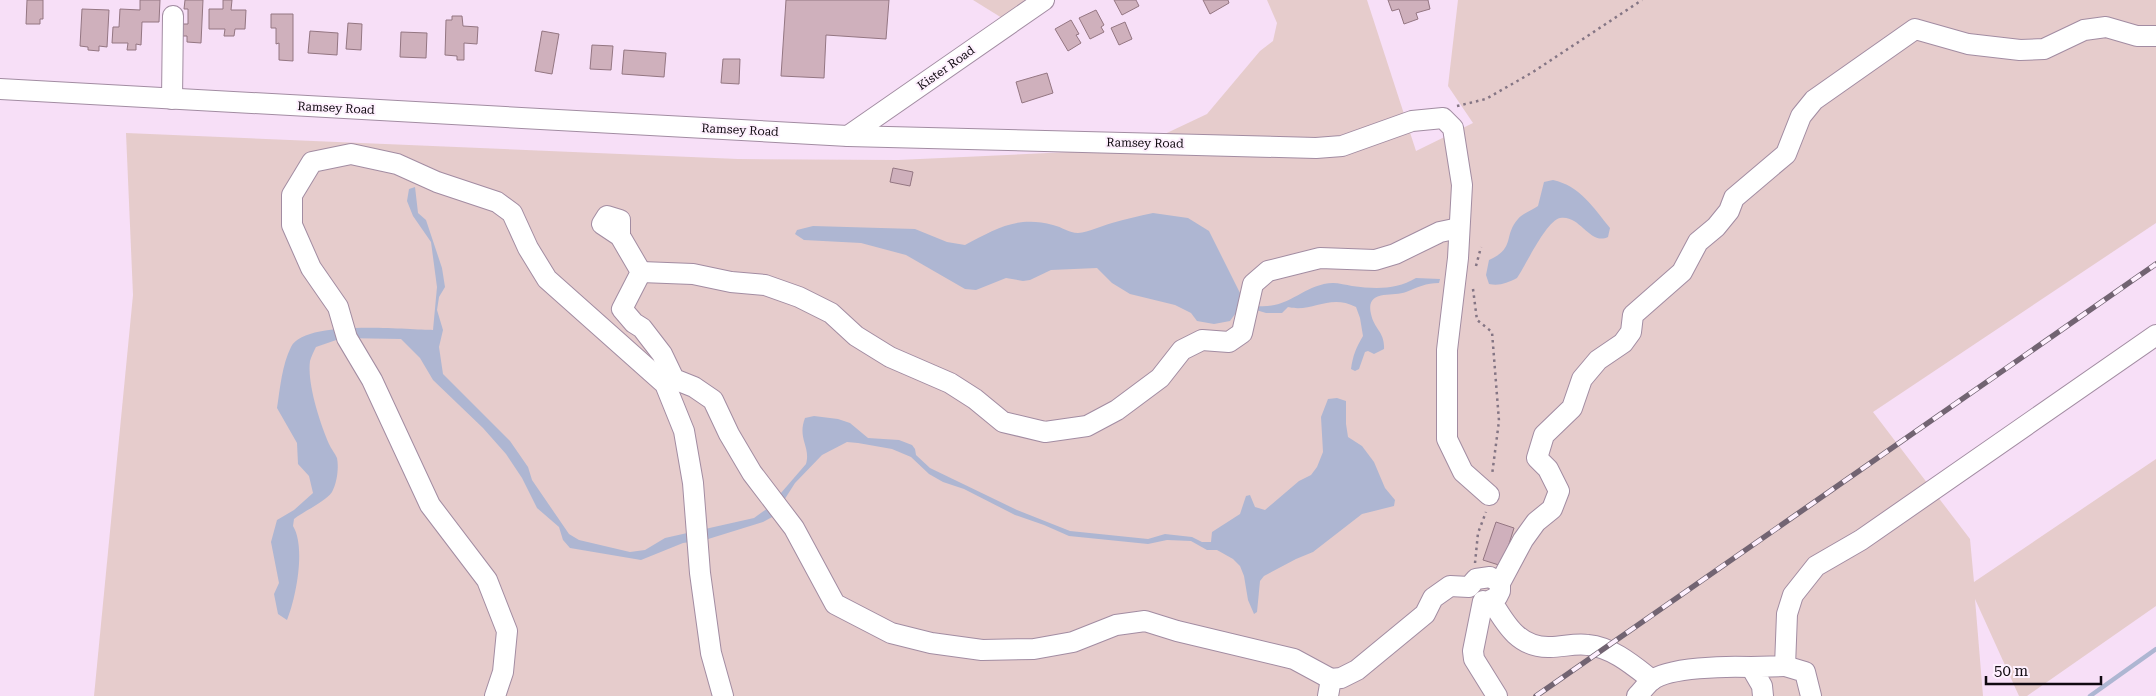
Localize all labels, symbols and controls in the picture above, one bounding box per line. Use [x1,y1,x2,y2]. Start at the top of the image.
street label: Kister Road [915,43,978,93]
street label: Ramsey Road [297,99,375,117]
street label: Ramsey Road [701,121,779,139]
street label: Ramsey Road [1106,135,1184,151]
scale bar [1986,654,2101,686]
text: 50 m [1994,662,2029,680]

